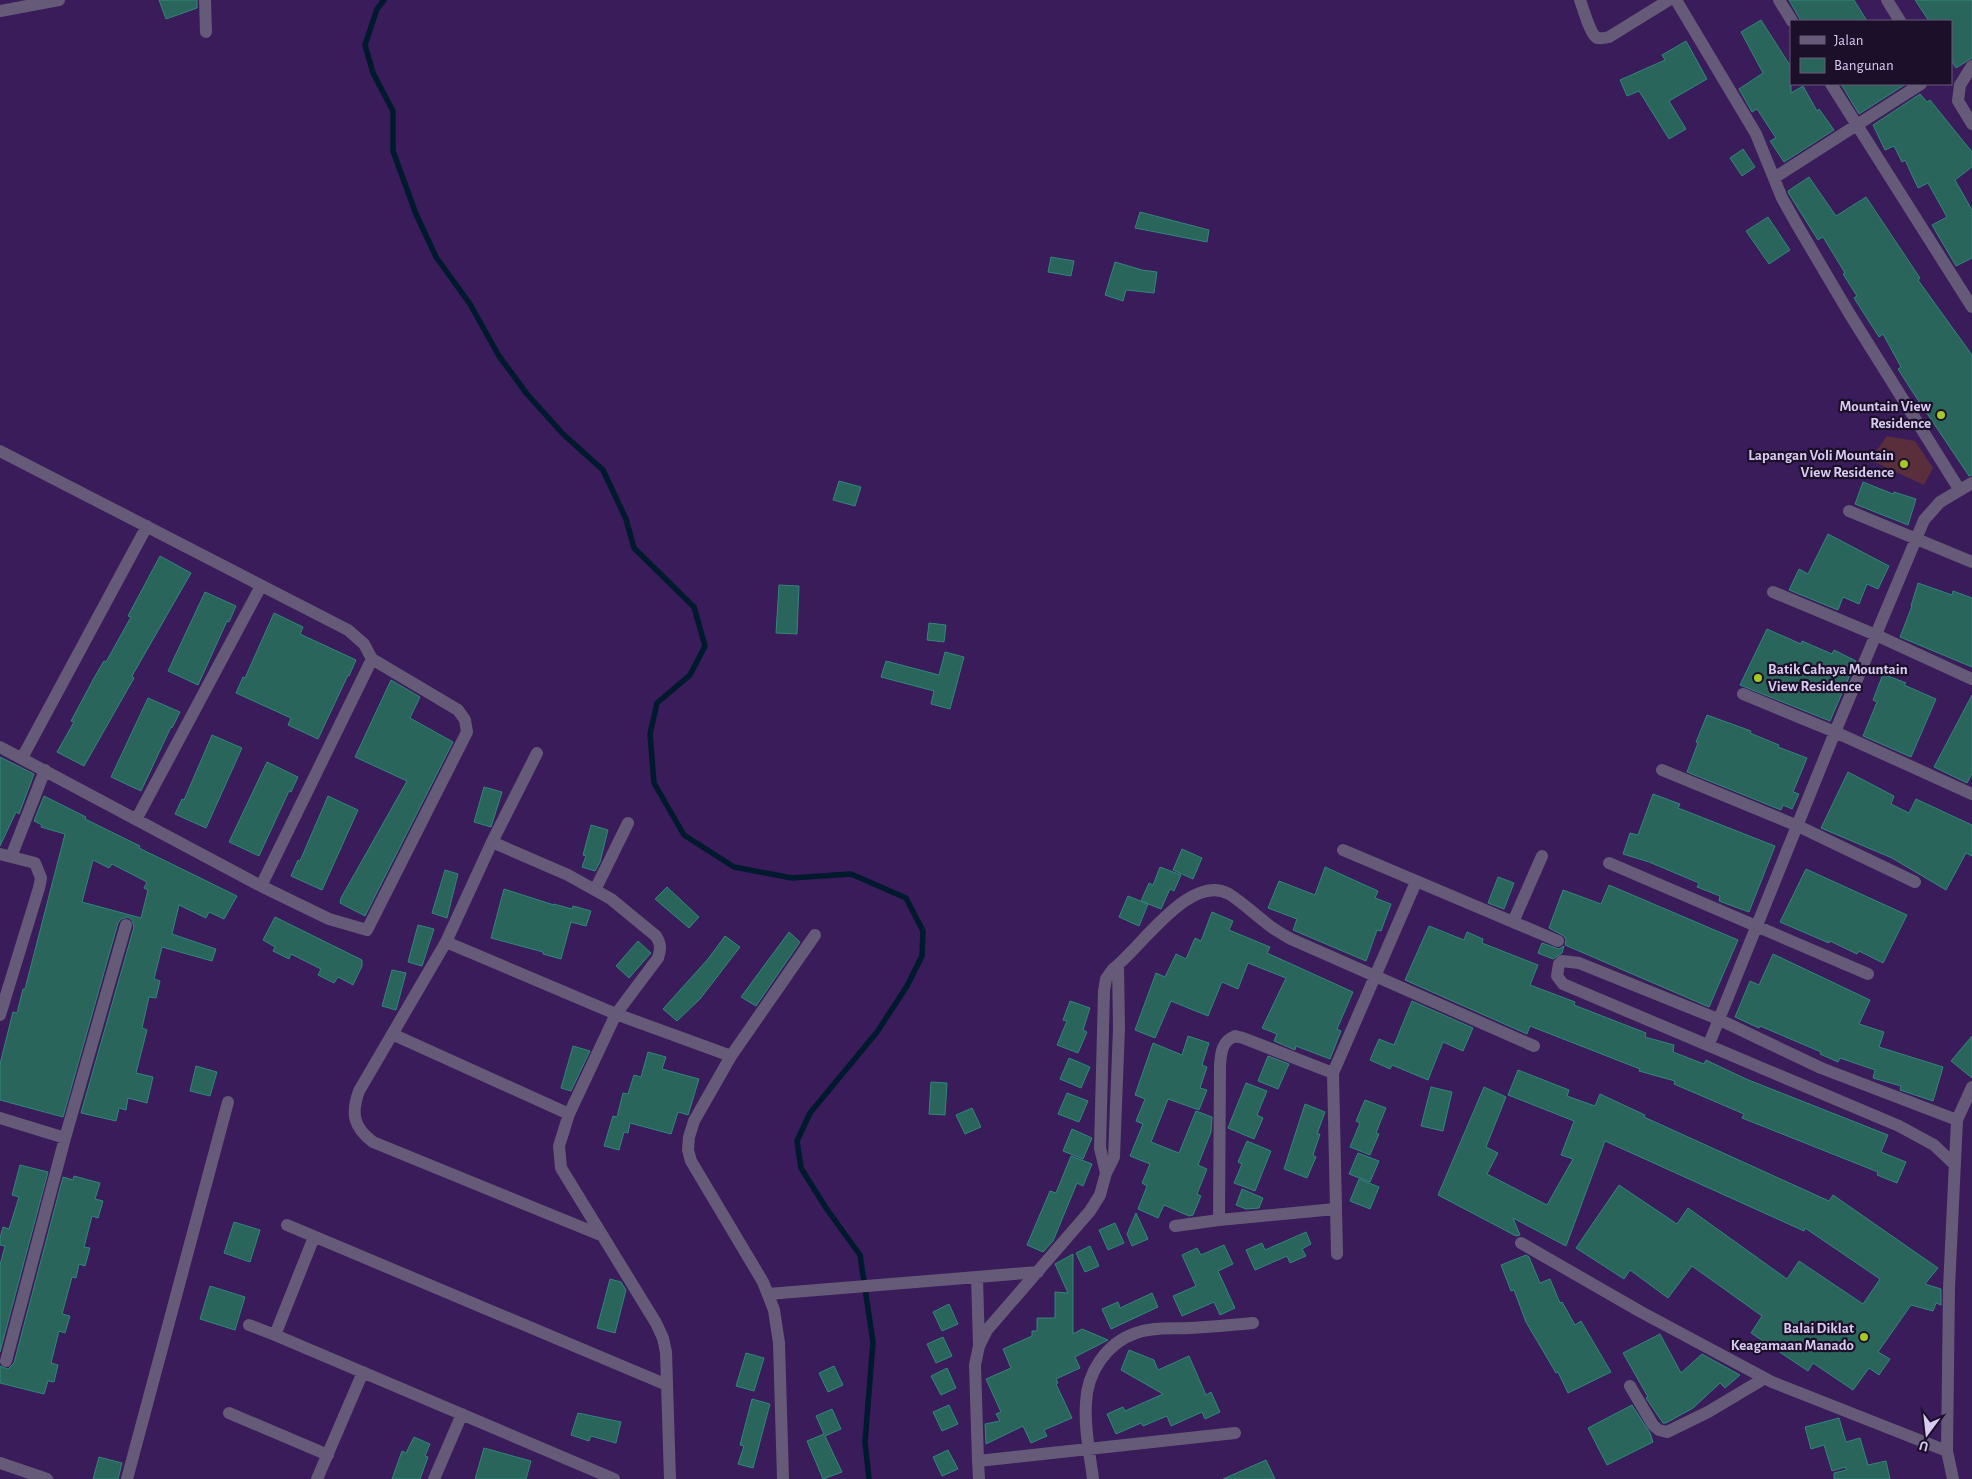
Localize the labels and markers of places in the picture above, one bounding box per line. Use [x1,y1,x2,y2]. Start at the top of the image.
place label: Mountain View Residence [1840,399,1932,431]
marker: Mountain View Residence [1935,409,1947,421]
place label: Lapangan Voli Mountain View Residence [1748,448,1894,480]
marker: Lapangan Voli Mountain View Residence [1898,458,1910,470]
place label: Batik Cahaya Mountain View Residence [1768,662,1908,694]
marker: Batik Cahaya Mountain View Residence [1752,672,1764,684]
place label: Balai Diklat Keagamaan Manado [1731,1321,1854,1353]
marker: Balai Diklat Keagamaan Manado [1858,1331,1870,1343]

